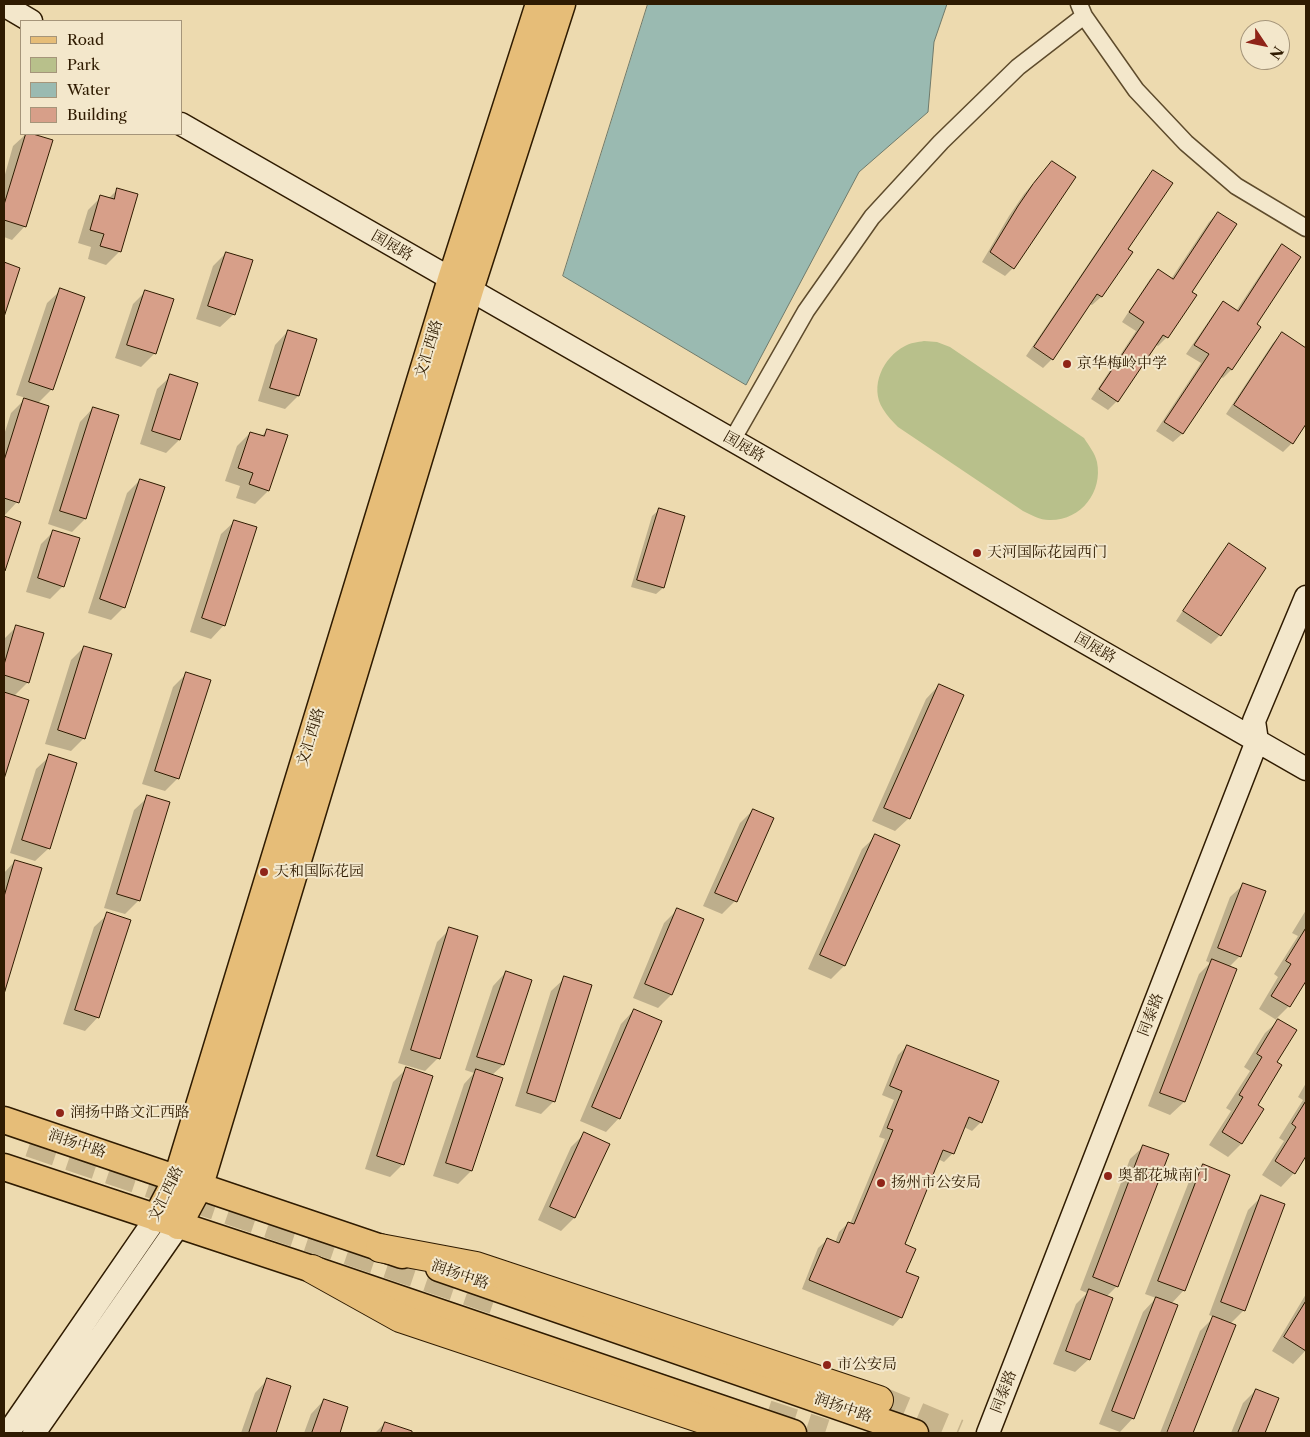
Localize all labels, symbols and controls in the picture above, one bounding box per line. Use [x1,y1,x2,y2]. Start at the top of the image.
legend [20,20,182,135]
north arrow [1240,20,1290,70]
text: Road [67,30,104,49]
text: N [1266,43,1287,63]
text: Park [67,55,100,74]
text: Water [67,80,110,99]
text: Building [67,105,127,124]
street label: 国展路 [368,227,416,265]
street label: 文汇西路 [412,318,446,380]
place label: 京华梅岭中学 [1077,355,1167,373]
marker: 京华梅岭中学 [1061,358,1073,370]
street label: 国展路 [720,428,768,466]
place label: 天河国际花园西门 [987,544,1107,562]
marker: 天河国际花园西门 [971,547,983,559]
street label: 国展路 [1071,629,1119,667]
street label: 文汇西路 [294,706,328,768]
place label: 天和国际花园 [274,863,364,881]
marker: 天和国际花园 [258,866,270,878]
street label: 同泰路 [1135,991,1167,1039]
place label: 润扬中路文汇西路 [70,1104,190,1122]
marker: 润扬中路文汇西路 [54,1107,66,1119]
street label: 润扬中路 [46,1126,108,1162]
street label: 文汇西路 [145,1163,187,1225]
place label: 奥都花城南门 [1118,1167,1208,1185]
marker: 奥都花城南门 [1102,1170,1114,1182]
place label: 扬州市公安局 [891,1174,981,1192]
marker: 扬州市公安局 [875,1177,887,1189]
street label: 润扬中路 [429,1257,491,1293]
place label: 市公安局 [837,1356,897,1374]
marker: 市公安局 [821,1359,833,1371]
street label: 同泰路 [988,1368,1020,1416]
street label: 润扬中路 [812,1390,874,1426]

